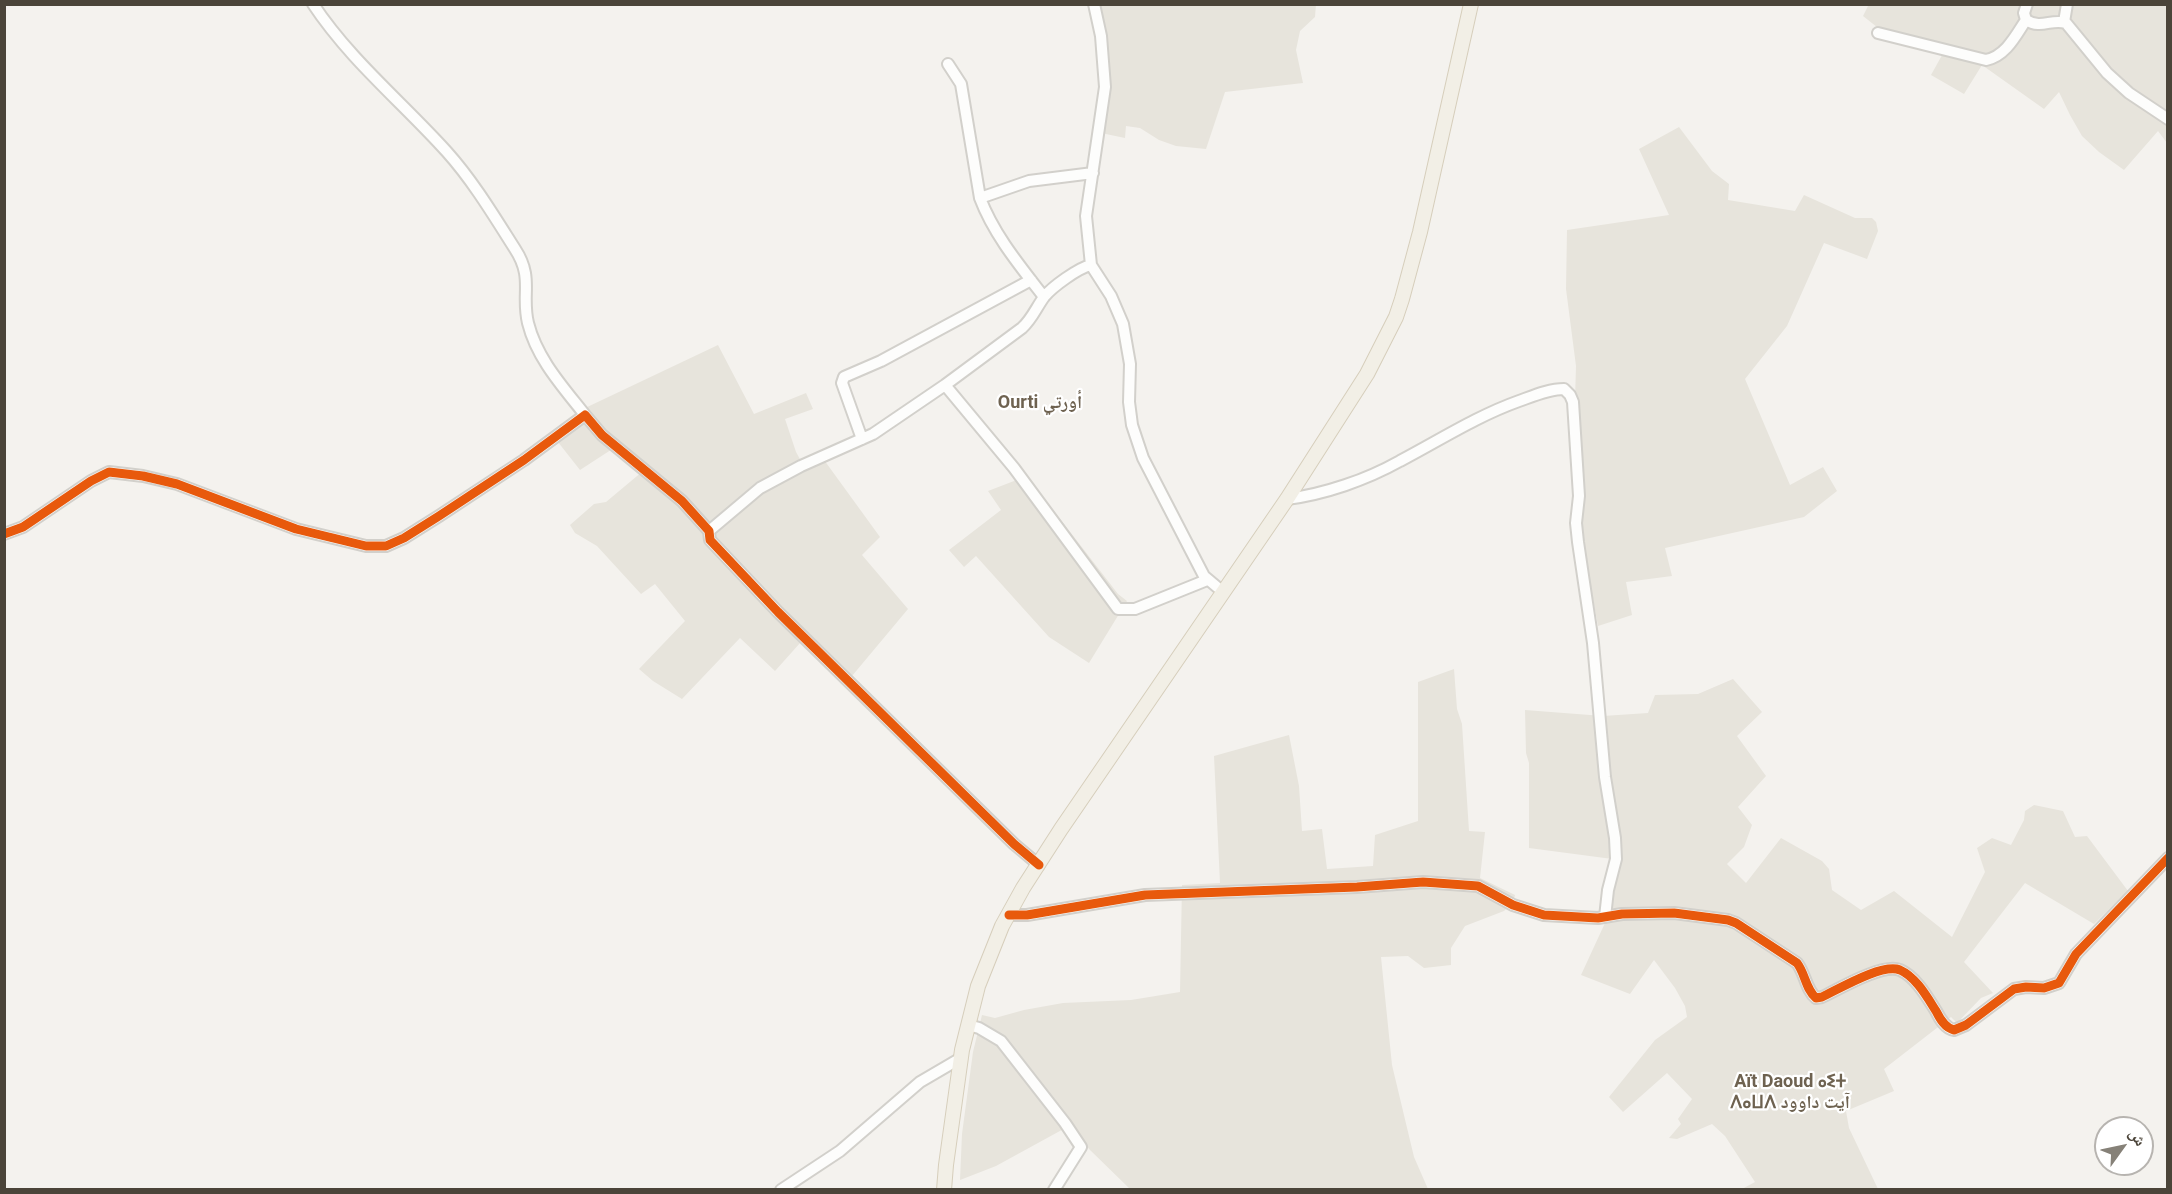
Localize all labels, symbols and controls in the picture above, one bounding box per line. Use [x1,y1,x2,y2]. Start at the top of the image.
district label: Ourti أورتي [998,392,1082,414]
district label: Aït Daoud ⴰⵉⵜ ⴷⴰⵡⴷ آيت داوود [1730,1071,1850,1114]
north arrow [2094,1116,2154,1176]
text: ش [2125,1125,2150,1149]

